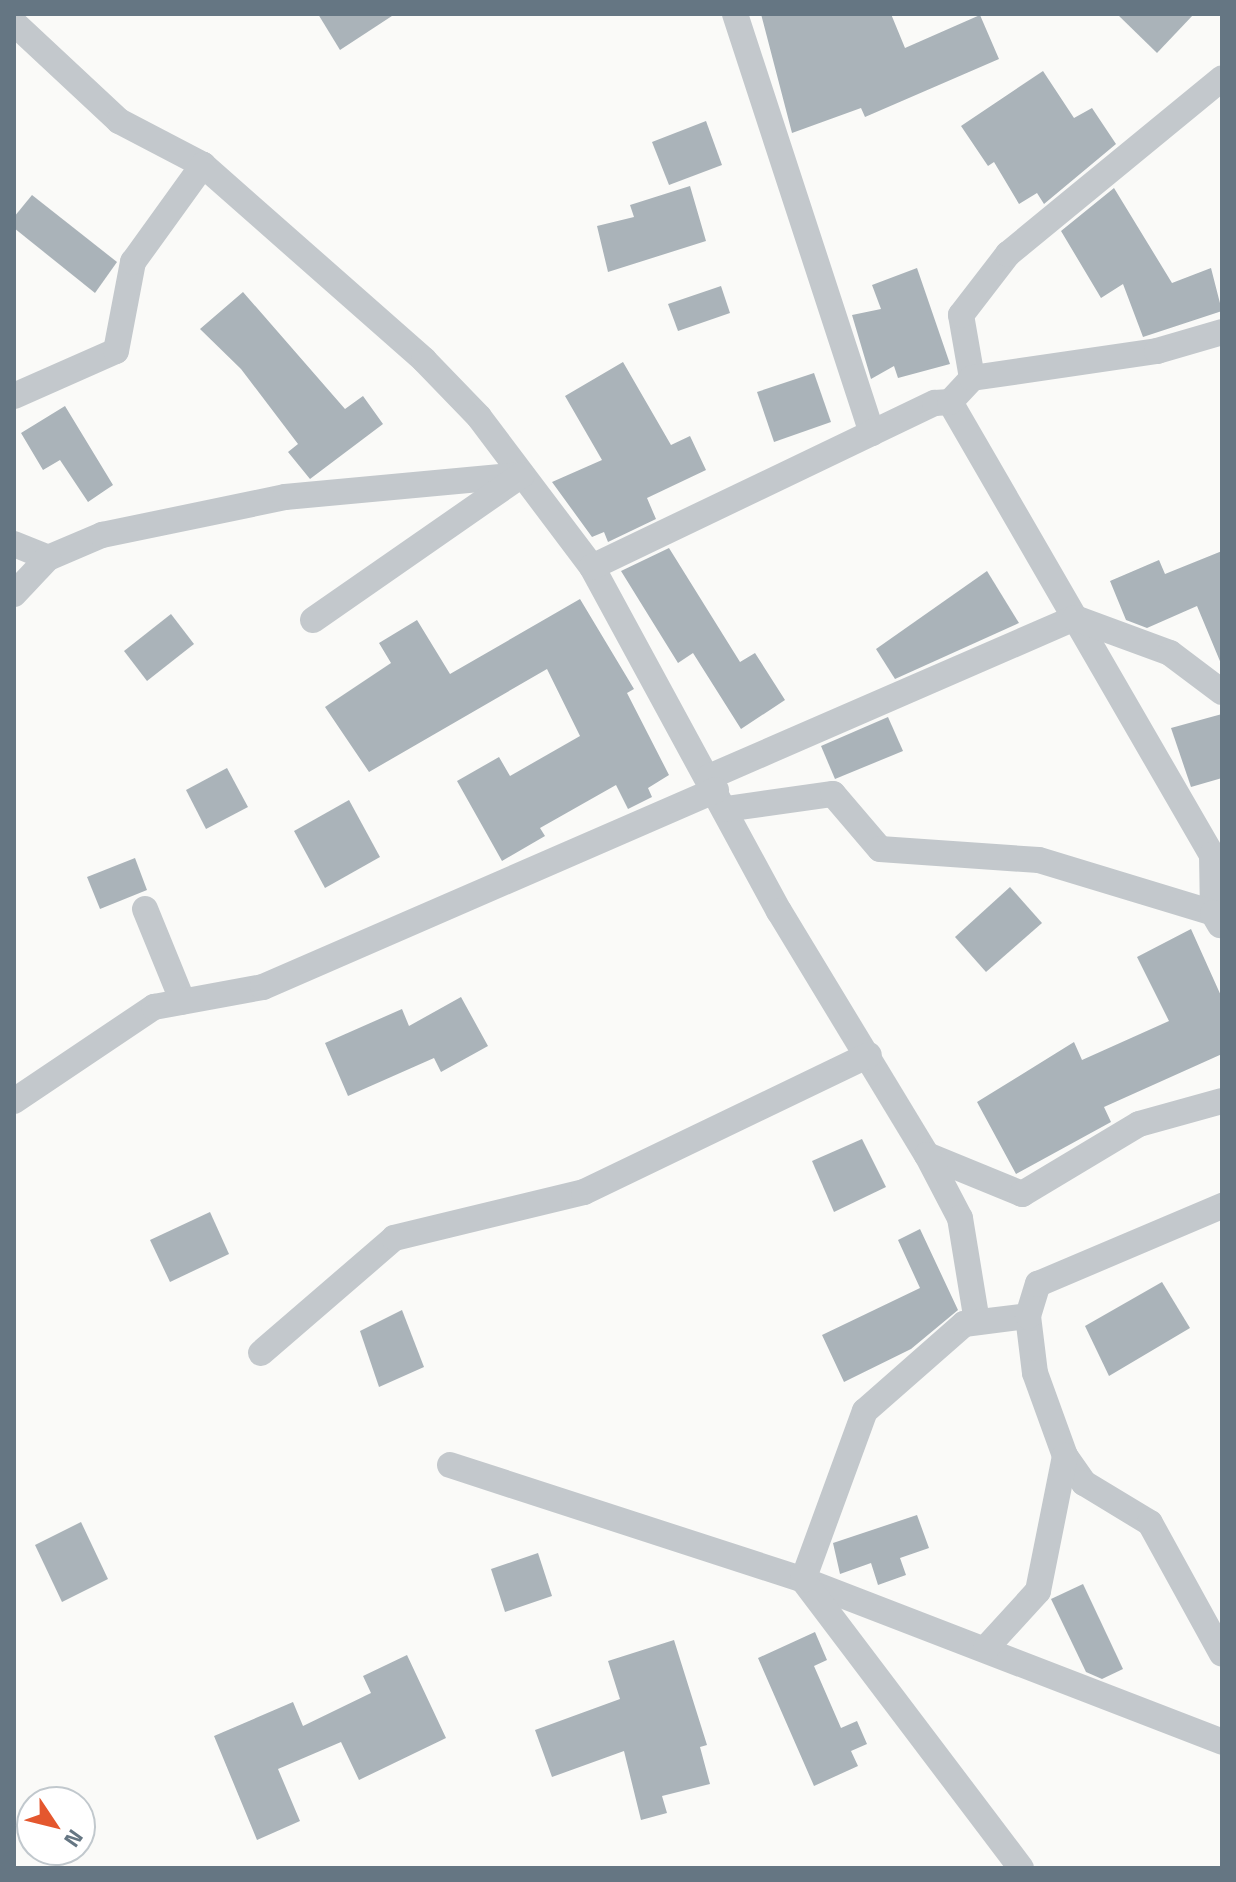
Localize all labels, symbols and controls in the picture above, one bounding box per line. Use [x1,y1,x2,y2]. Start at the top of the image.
north arrow [16,1786,96,1866]
text: N [56,1823,92,1855]

